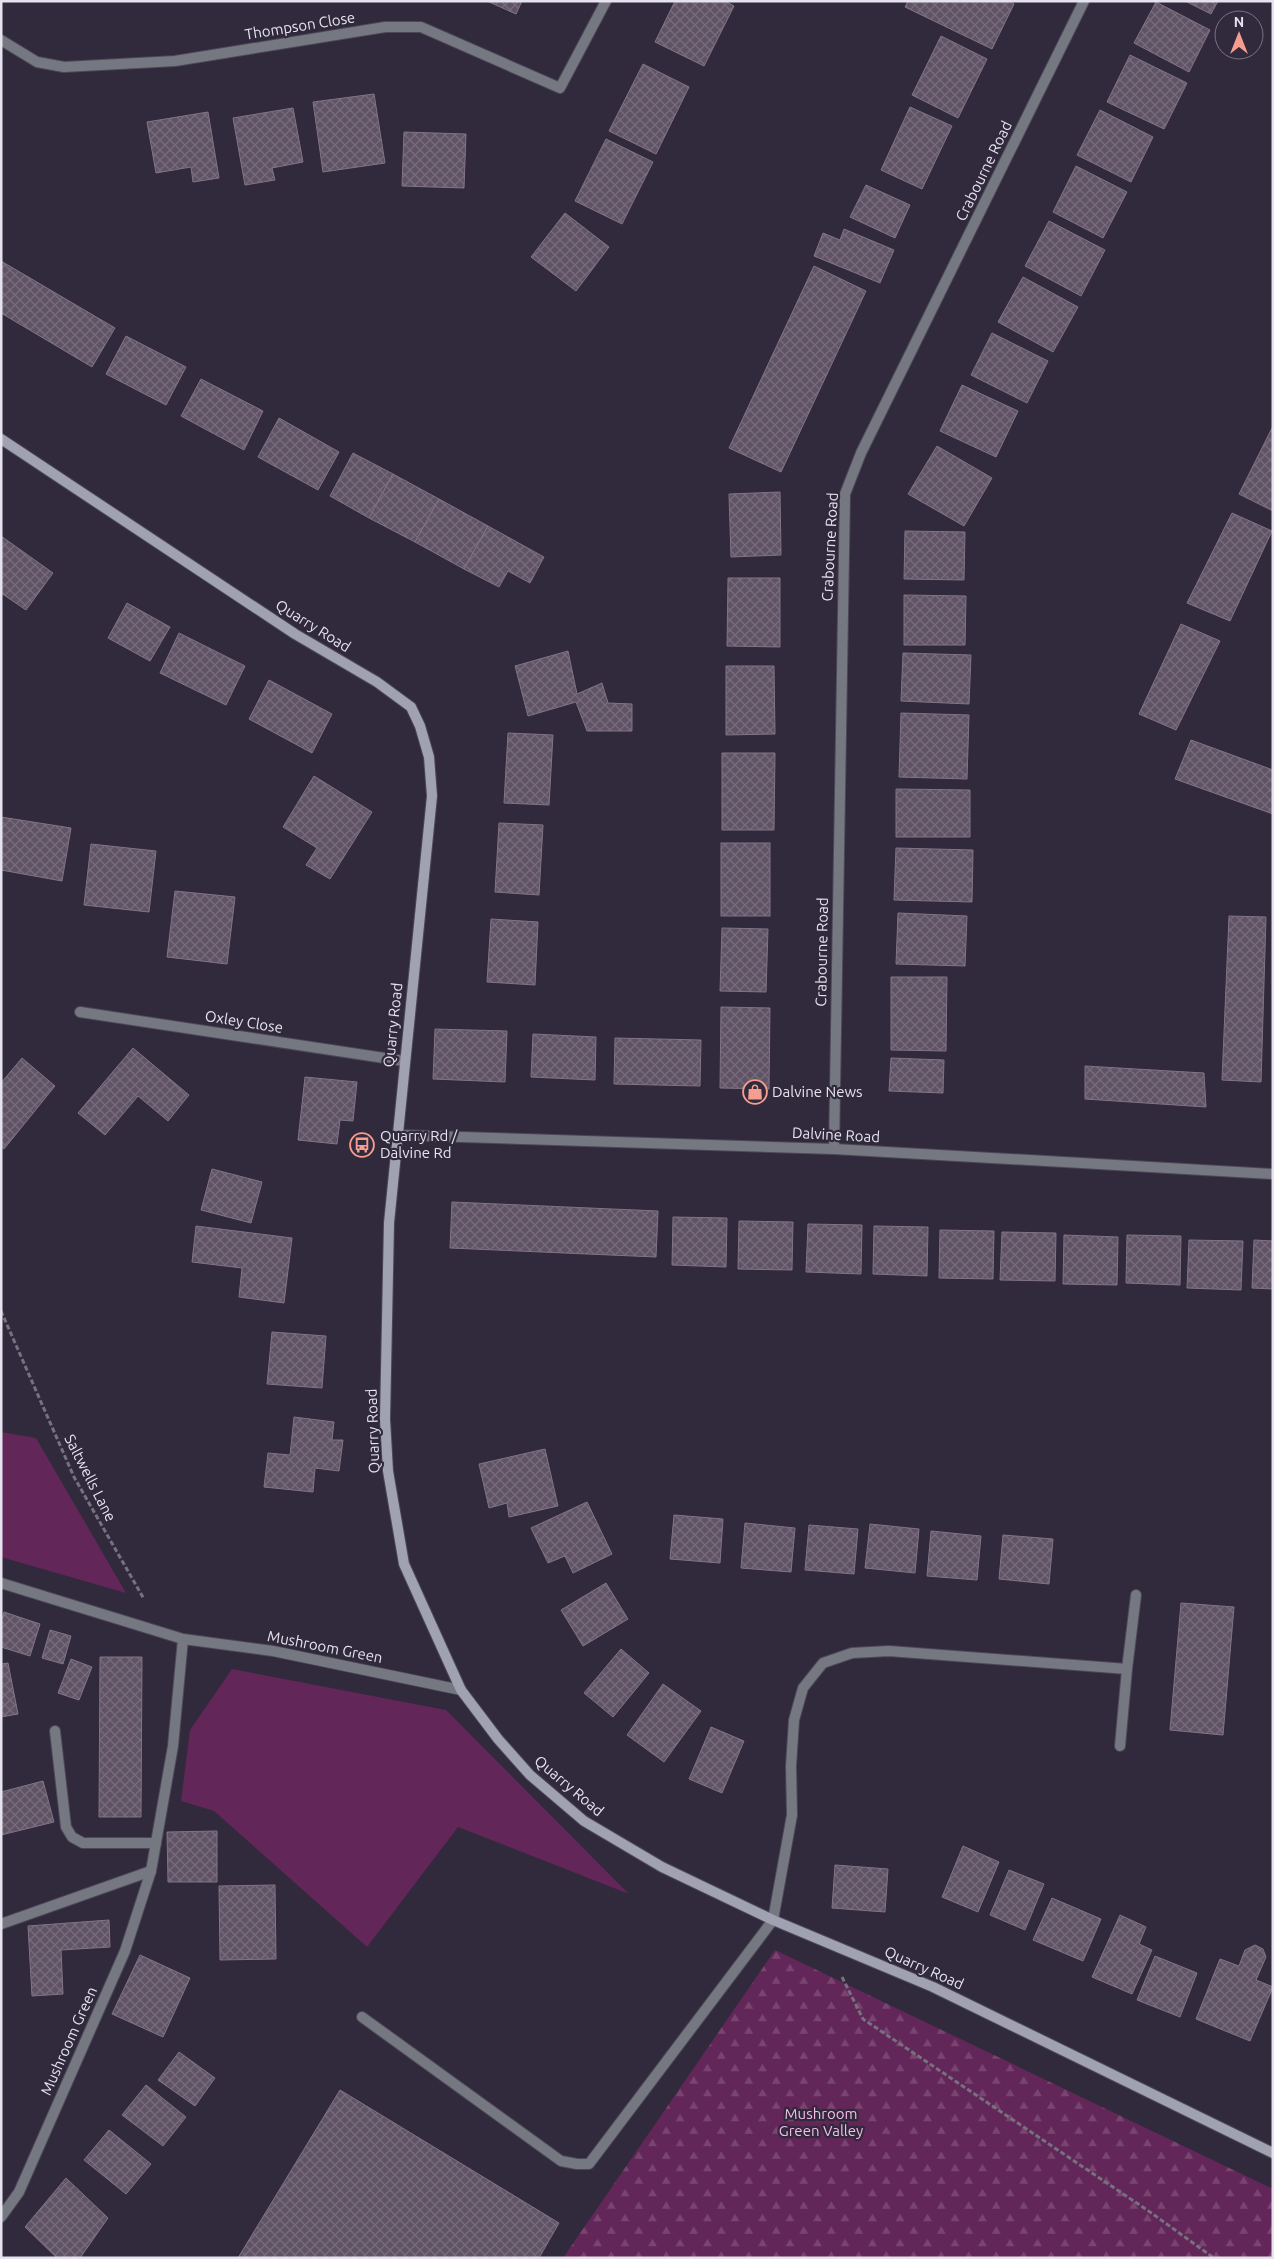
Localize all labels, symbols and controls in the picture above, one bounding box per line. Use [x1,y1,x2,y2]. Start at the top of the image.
street label: Thompson Close [244,8,356,43]
north arrow [1214,10,1264,60]
text: N [1234,14,1244,30]
street label: Crabourne Road [952,118,1015,224]
street label: Crabourne Road [818,492,841,602]
street label: Quarry Road [273,596,354,655]
street label: Crabourne Road [812,897,831,1007]
street label: Quarry Road [380,982,405,1068]
street label: Oxley Close [204,1007,284,1036]
shop icon: Dalvine News [742,1079,768,1105]
place label: Dalvine News [772,1083,863,1100]
street label: Dalvine Road [792,1124,880,1145]
place label: Quarry Rd / Dalvine Rd [380,1127,458,1161]
bus stop icon: Quarry Rd / Dalvine Rd [349,1132,375,1158]
street label: Quarry Road [363,1388,382,1474]
street label: Saltwells Lane [61,1431,120,1524]
street label: Mushroom Green [266,1627,384,1666]
street label: Quarry Road [531,1752,607,1819]
street label: Quarry Road [882,1943,966,1993]
street label: Mushroom Green [37,1984,100,2098]
park label: Mushroom Green Valley [779,2105,863,2139]

